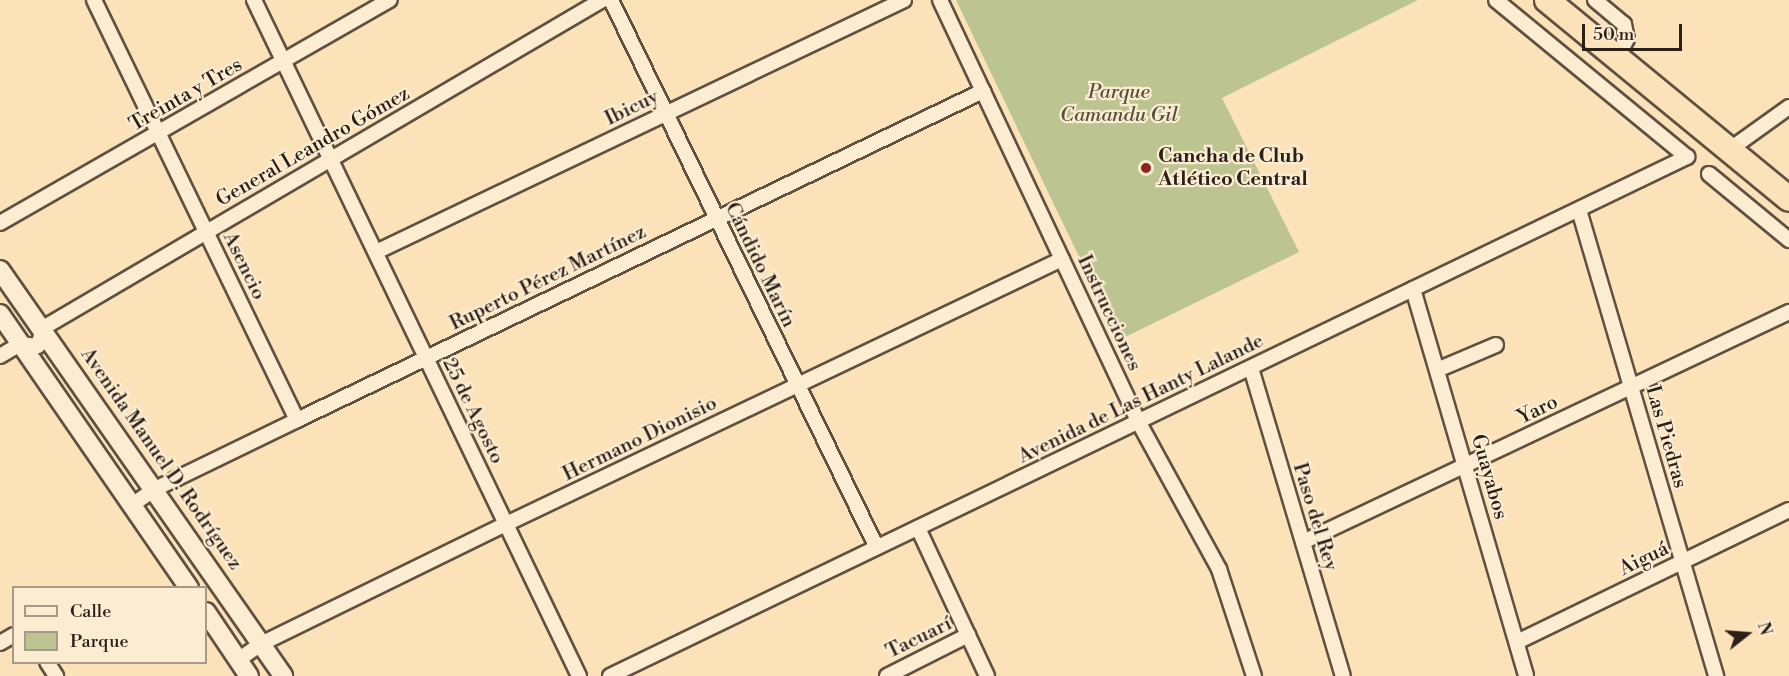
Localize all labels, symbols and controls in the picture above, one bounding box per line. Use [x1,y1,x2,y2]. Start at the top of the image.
scale bar [1585,12,1686,50]
text: 50 m [1593,23,1634,46]
street label: Treinta y Tres [125,53,247,137]
park label: Parque Camandu Gil [1060,81,1178,128]
street label: General Leandro Gómez [212,82,414,212]
street label: Ibicuy [601,85,663,131]
place label: Cancha de Club Atlético Central [1158,144,1308,191]
marker: Cancha de Club Atlético Central [1139,161,1153,175]
street label: Cándido Marín [719,199,801,331]
street label: Ruperto Pérez Martínez [446,220,650,336]
street label: Asencio [217,228,271,304]
street label: Instrucciones [1072,251,1146,375]
street label: Avenida de Las Hanty Lalande [1014,329,1268,469]
street label: Avenida Manuel D. Rodríguez [75,343,247,575]
street label: 25 de Agosto [437,354,509,468]
street label: Las Piedras [1640,383,1692,491]
street label: Yaro [1514,390,1562,430]
street label: Hermano Dionisio [559,391,721,487]
street label: Guayabos [1465,432,1513,522]
street label: Paso del Rey [1287,460,1343,574]
street label: Aiguá [1615,537,1673,581]
legend [12,586,207,664]
text: Calle [70,600,111,623]
north arrow [1717,604,1777,664]
street label: Tacuarí [882,612,956,664]
text: N [1753,620,1776,638]
text: Parque [70,630,129,653]

